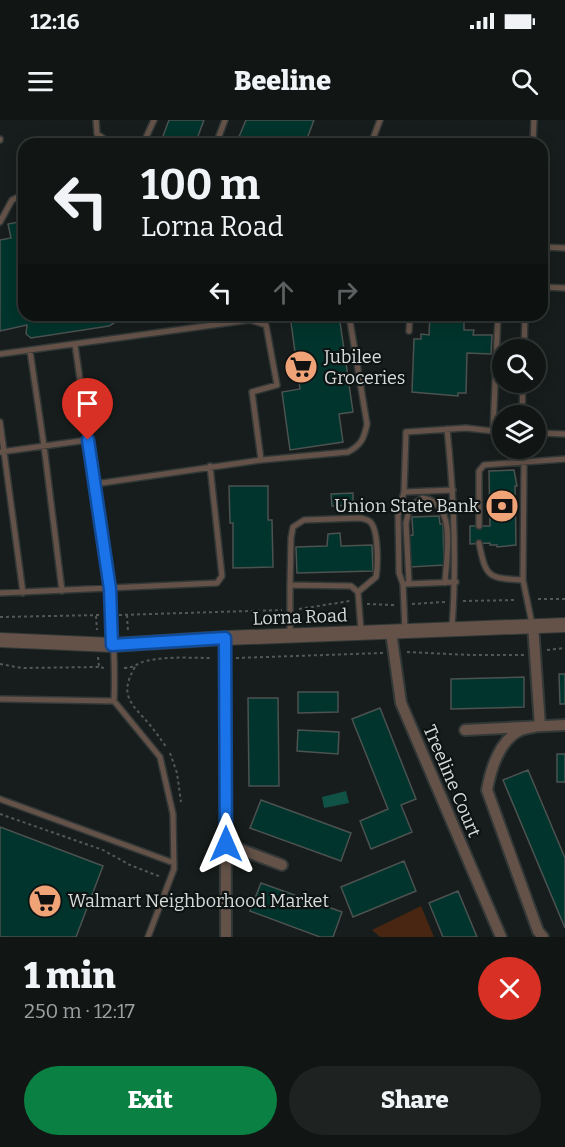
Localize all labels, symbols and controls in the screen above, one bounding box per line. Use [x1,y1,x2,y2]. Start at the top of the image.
text: 12:16 [30,8,80,35]
icon: menu [24,65,57,98]
text: Beeline [234,65,331,97]
icon: search [508,65,541,98]
text: 100 m [141,160,260,210]
icon: left [42,162,120,240]
text: Lorna Road [141,211,283,243]
icon: left [204,276,237,309]
icon: ahead [267,276,300,309]
icon: right [330,276,363,309]
map controls [492,339,546,459]
button: search [492,339,546,393]
place label: Jubilee Groceries [323,346,405,389]
supermarket icon: Jubilee Groceries [283,349,319,385]
pin [62,378,113,440]
icon: arrive [71,387,104,420]
button: layers [492,405,546,459]
bank icon: Union State Bank [484,488,520,524]
place label: Union State Bank [334,495,480,517]
street label: Lorna Road [252,604,348,630]
street label: Treeline Court [418,722,486,841]
position arrow [194,812,258,876]
supermarket icon: Walmart Neighborhood Market [27,883,63,919]
place label: Walmart Neighborhood Market [68,890,329,912]
text: 1 min [24,954,116,998]
button: close [478,957,541,1020]
text: 250 m · 12:17 [24,999,135,1023]
button: Exit [24,1066,277,1135]
button: Share [289,1066,541,1135]

